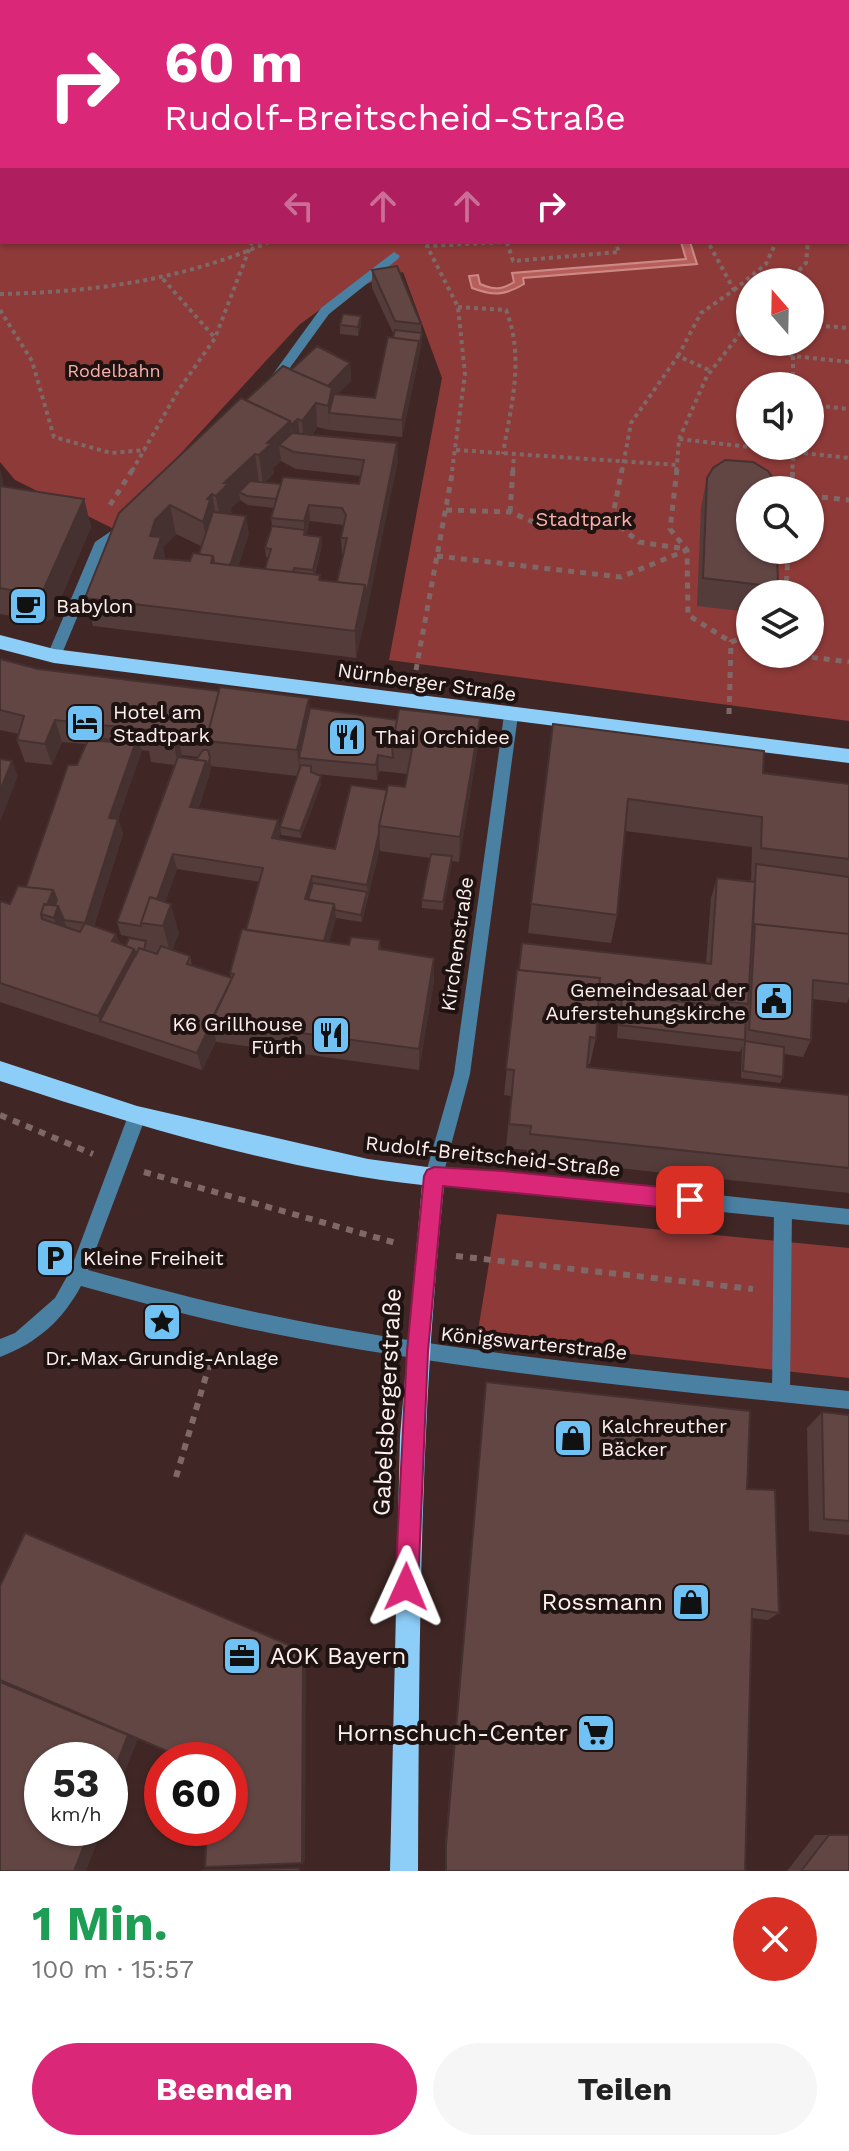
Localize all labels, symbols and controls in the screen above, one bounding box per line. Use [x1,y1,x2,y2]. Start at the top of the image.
text: 60 m [164,30,303,96]
icon: right [32,32,136,136]
text: Rudolf-Breitscheid-Straße [164,97,626,139]
icon: left [277,184,321,228]
icon: ahead [361,184,405,228]
icon: ahead [445,184,489,228]
icon: right [529,184,573,228]
north arrow [736,268,824,356]
map controls [736,268,824,668]
park label: Rodelbahn [67,360,161,381]
button: sound [736,372,824,460]
button: search [736,476,824,564]
park label: Stadtpark [536,507,632,531]
button: layers [736,580,824,668]
cafe icon: Babylon [7,585,49,627]
place label: Babylon [56,594,133,618]
street label: Nürnberger Straße [336,658,518,706]
place label: Hotel am Stadtpark [113,700,210,747]
hotel icon: Hotel am Stadtpark [64,702,106,744]
restaurant icon: Thai Orchidee [326,716,368,758]
place label: Thai Orchidee [375,725,510,749]
street label: Kirchenstraße [436,875,478,1013]
place label: Gemeindesaal der Auferstehungskirche [545,978,746,1025]
public building icon: Gemeindesaal der Auferstehungskirche [753,980,795,1022]
place label: K6 Grillhouse Fürth [172,1012,303,1059]
restaurant icon: K6 Grillhouse Fürth [310,1014,352,1056]
street label: Rudolf-Breitscheid-Straße [364,1131,622,1181]
pin [656,1166,724,1234]
icon: arrive [668,1178,712,1222]
parking icon: Kleine Freiheit [34,1237,76,1279]
place label: Kleine Freiheit [83,1246,224,1270]
street label: Gabelsbergerstraße [367,1287,407,1517]
place icon: Dr.-Max-Grundig-Anlage [141,1301,183,1343]
street label: Königswarterstraße [439,1321,629,1365]
place label: Dr.-Max-Grundig-Anlage [45,1346,279,1370]
place label: Kalchreuther Bäcker [601,1414,727,1461]
shop icon: Kalchreuther Bäcker [552,1417,594,1459]
position arrow [364,1545,448,1629]
shop icon: Rossmann [670,1581,712,1623]
place label: Rossmann [542,1588,663,1616]
office icon: AOK Bayern [221,1635,263,1677]
place label: AOK Bayern [270,1642,406,1670]
supermarket icon: Hornschuch-Center [575,1712,617,1754]
place label: Hornschuch-Center [337,1719,568,1747]
speed limit sign: 60 [144,1742,248,1846]
text: 53 [52,1760,100,1807]
text: km/h [50,1802,102,1826]
text: 1 Min. [32,1895,168,1952]
button: close [733,1897,817,1981]
text: 100 m · 15:57 [32,1954,194,1984]
button: Beenden [32,2043,417,2135]
button: Teilen [433,2043,817,2135]

